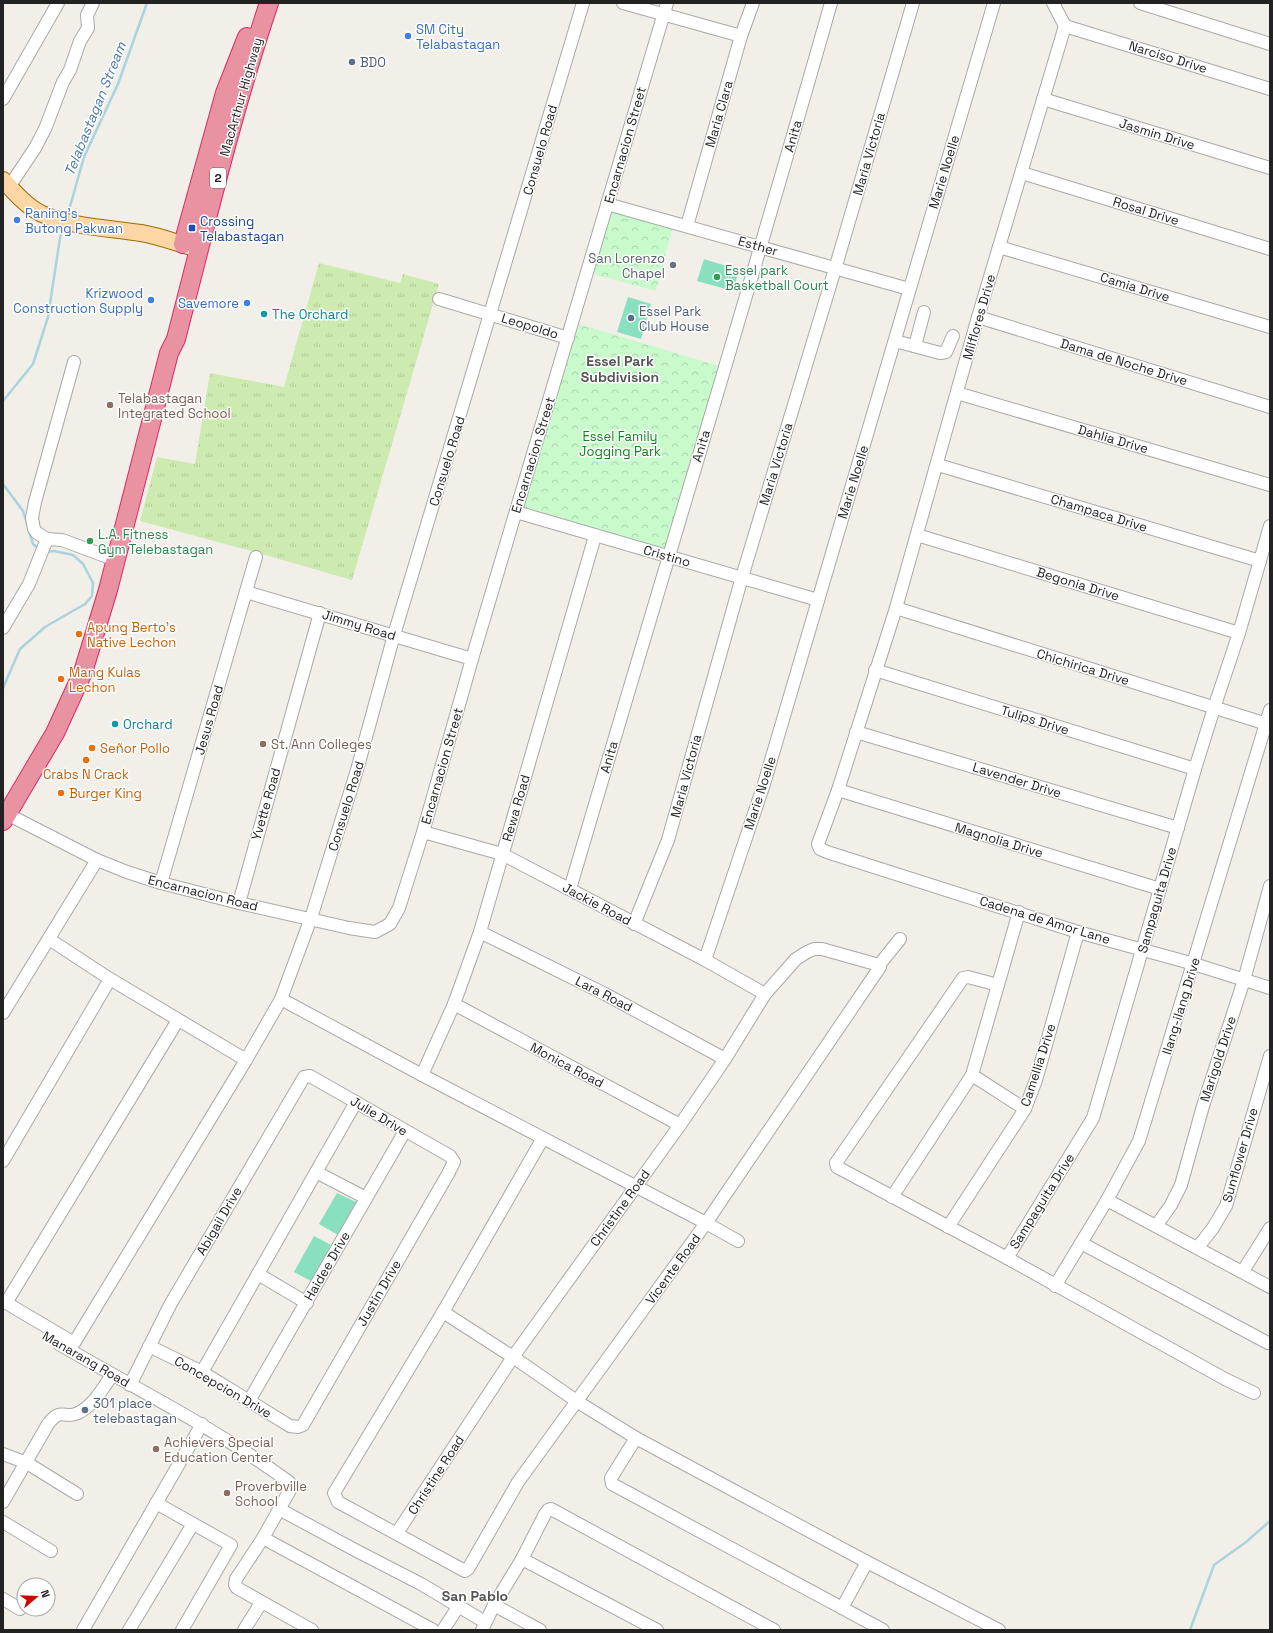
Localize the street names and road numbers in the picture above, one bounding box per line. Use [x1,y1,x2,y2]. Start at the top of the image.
street label: MacArthur Highway [216,36,266,158]
street label: Narciso Drive [1127,37,1209,77]
street label: Maria Clara [701,78,737,149]
street label: Encarnacion Street [600,85,650,205]
street label: Consuelo Road [519,103,561,197]
street label: Maria Victoria [849,110,889,197]
street label: Jasmin Drive [1117,114,1197,154]
street label: Anita [780,117,806,154]
street label: Marie Noelle [925,133,963,211]
road number: 2 [210,168,226,188]
street label: Rosal Drive [1111,193,1181,229]
street label: Esther [736,232,780,260]
street label: Camia Drive [1098,268,1172,306]
street label: Milflores Drive [959,272,999,362]
street label: Leopoldo [499,309,561,343]
street label: Dama de Noche Drive [1058,335,1190,389]
street label: Encarnacion Street [507,395,559,515]
street label: Consuelo Road [425,414,469,508]
street label: Maria Victoria [755,420,797,507]
street label: Dahlia Drive [1076,421,1150,457]
street label: Anita [688,427,714,464]
street label: Marie Noelle [834,443,872,521]
street label: Champaca Drive [1049,490,1149,536]
street label: Cristino [641,541,693,571]
street label: Begonia Drive [1034,563,1122,605]
street label: Jimmy Road [320,606,398,644]
street label: Chichirica Drive [1034,645,1132,689]
street label: Jesus Road [191,683,227,757]
street label: Tulips Drive [999,702,1071,738]
street label: Encarnacion Street [417,706,467,826]
street label: Maria Victoria [667,732,705,820]
street label: Anita [596,738,622,775]
street label: Marie Noelle [740,754,780,832]
street label: Lavender Drive [970,758,1064,802]
street label: Consuelo Road [324,759,368,853]
street label: Yvette Road [248,766,284,842]
street label: Rewa Road [498,773,534,843]
street label: Magnolia Drive [953,819,1045,861]
street label: Sampaguita Drive [1134,845,1180,955]
street label: Encarnacion Road [146,871,260,915]
street label: Jackie Road [560,879,634,929]
street label: Cadena de Amor Lane [978,892,1112,948]
street label: Ilang-ilang Drive [1158,955,1204,1057]
street label: Lara Road [573,972,635,1016]
street label: Marigold Drive [1196,1014,1240,1104]
street label: Camellia Drive [1017,1021,1059,1109]
street label: Monica Road [527,1038,607,1092]
street label: Julie Drive [347,1092,411,1140]
street label: Sunflower Drive [1218,1106,1262,1204]
street label: Sampaguita Drive [1006,1150,1078,1252]
street label: Christine Road [586,1166,654,1250]
street label: Abigail Drive [193,1184,245,1258]
street label: Haidee Drive [300,1228,354,1304]
street label: Vicente Road [642,1230,704,1308]
street label: Justin Drive [353,1257,405,1329]
street label: Manarang Road [39,1327,133,1391]
street label: Concepcion Drive [171,1352,275,1422]
street label: Christine Road [404,1432,468,1518]

